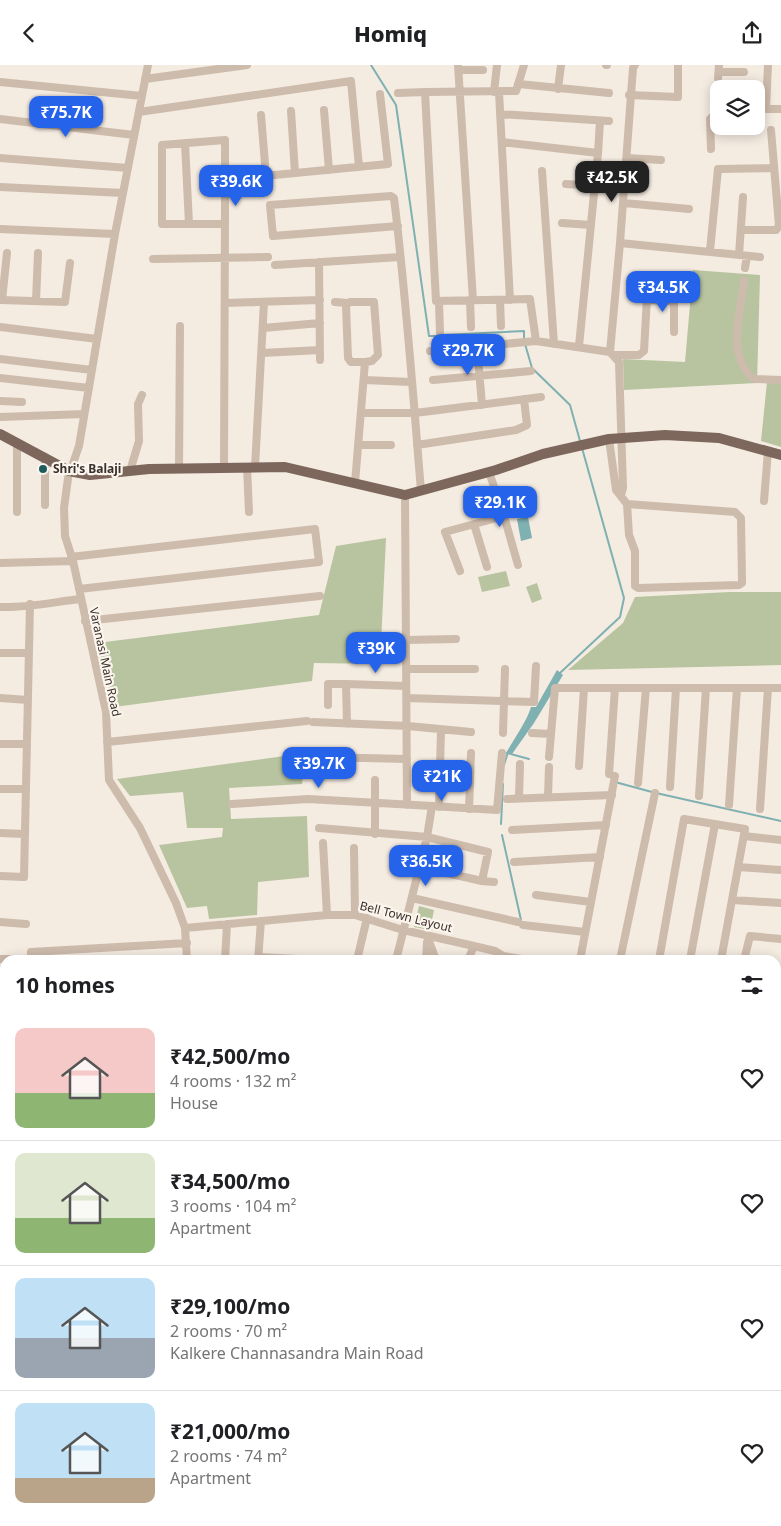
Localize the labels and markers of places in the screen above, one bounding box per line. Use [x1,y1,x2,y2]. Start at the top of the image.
pin: ₹75.7K [25,95,107,138]
pin: ₹42.5K [571,161,653,203]
pin: ₹39.6K [195,165,277,207]
pin: ₹34.5K [622,271,704,313]
pin: ₹29.7K [427,333,509,376]
place label: Shri's Balaji [53,460,121,477]
marker: Shri's Balaji [37,463,49,475]
pin: ₹29.1K [459,485,541,528]
pin: ₹39K [346,631,406,674]
pin: ₹39.7K [278,747,360,789]
pin: ₹21K [412,759,472,802]
pin: ₹36.5K [385,845,467,887]

